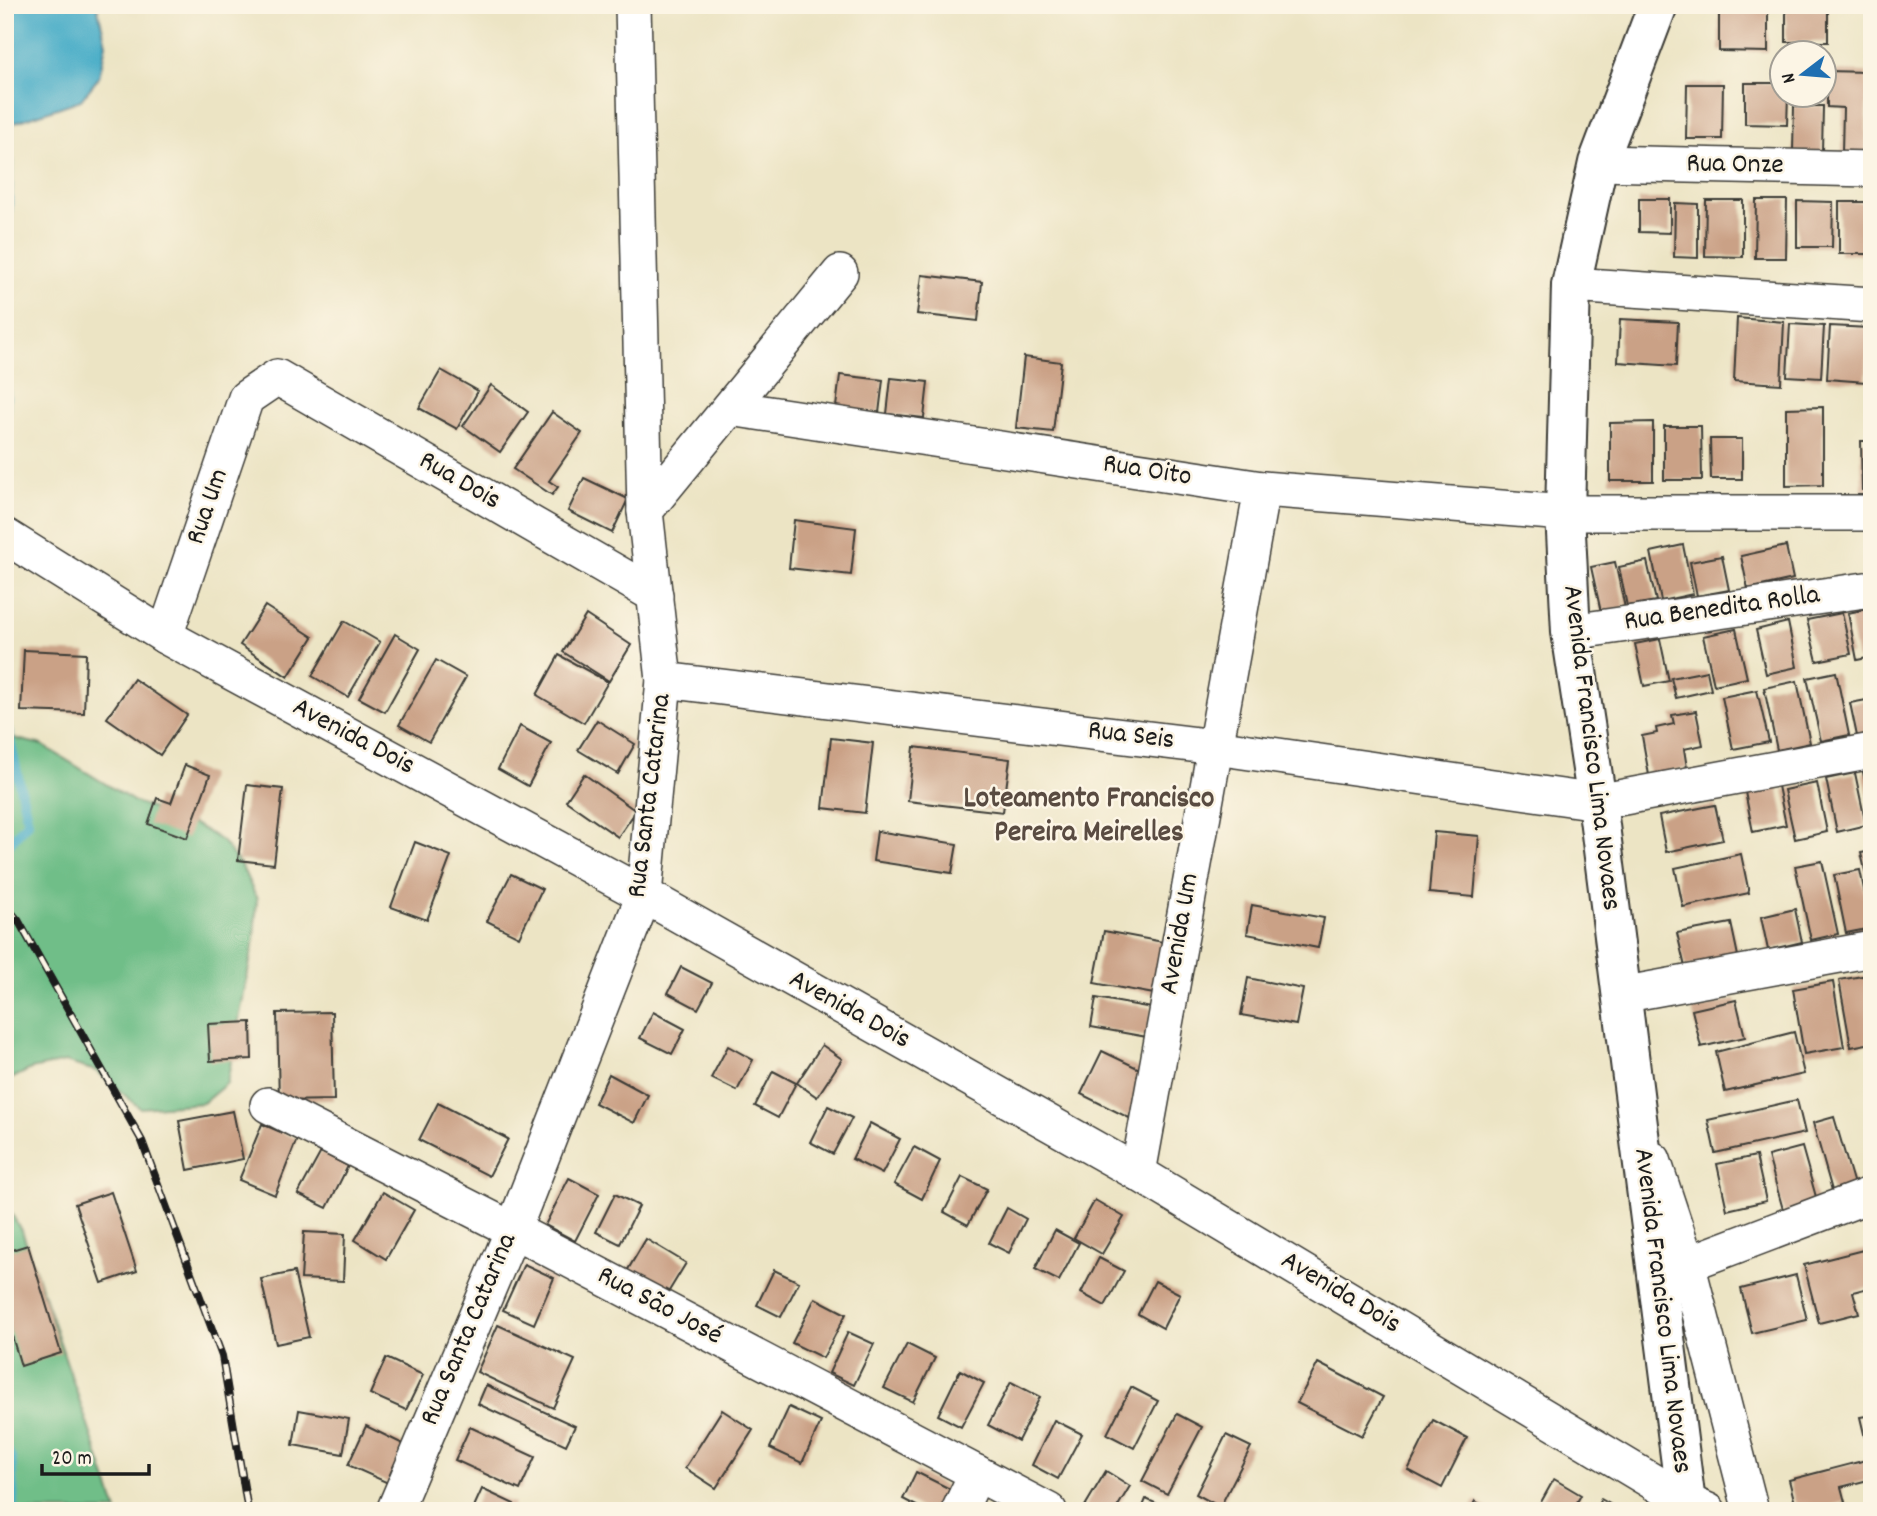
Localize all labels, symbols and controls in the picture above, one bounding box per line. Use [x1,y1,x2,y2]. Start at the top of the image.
north arrow [1769,38,1839,108]
text: N [1776,69,1804,86]
street label: Rua Onze [1686,145,1784,187]
street label: Rua Dois [410,442,508,522]
street label: Rua Oito [1100,445,1194,499]
street label: Rua Um [177,464,241,550]
street label: Rua Benedita Rolla [1622,576,1823,643]
street label: Avenida Francisco Lima Novaes [1550,583,1630,913]
street label: Avenida Dois [285,689,421,787]
street label: Rua Santa Catarina [619,691,683,900]
street label: Rua Seis [1085,712,1177,762]
district label: Loteamento Francisco Pereira Meirelles [964,779,1214,856]
street label: Avenida Um [1151,870,1211,998]
street label: Avenida Dois [781,961,917,1061]
street label: Avenida Francisco Lima Novaes [1621,1146,1701,1476]
street label: Rua Santa Catarina [411,1227,529,1432]
street label: Avenida Dois [1272,1242,1408,1346]
street label: Rua São José [589,1257,729,1357]
scale bar [42,1432,149,1476]
text: 20 m [52,1445,92,1475]

